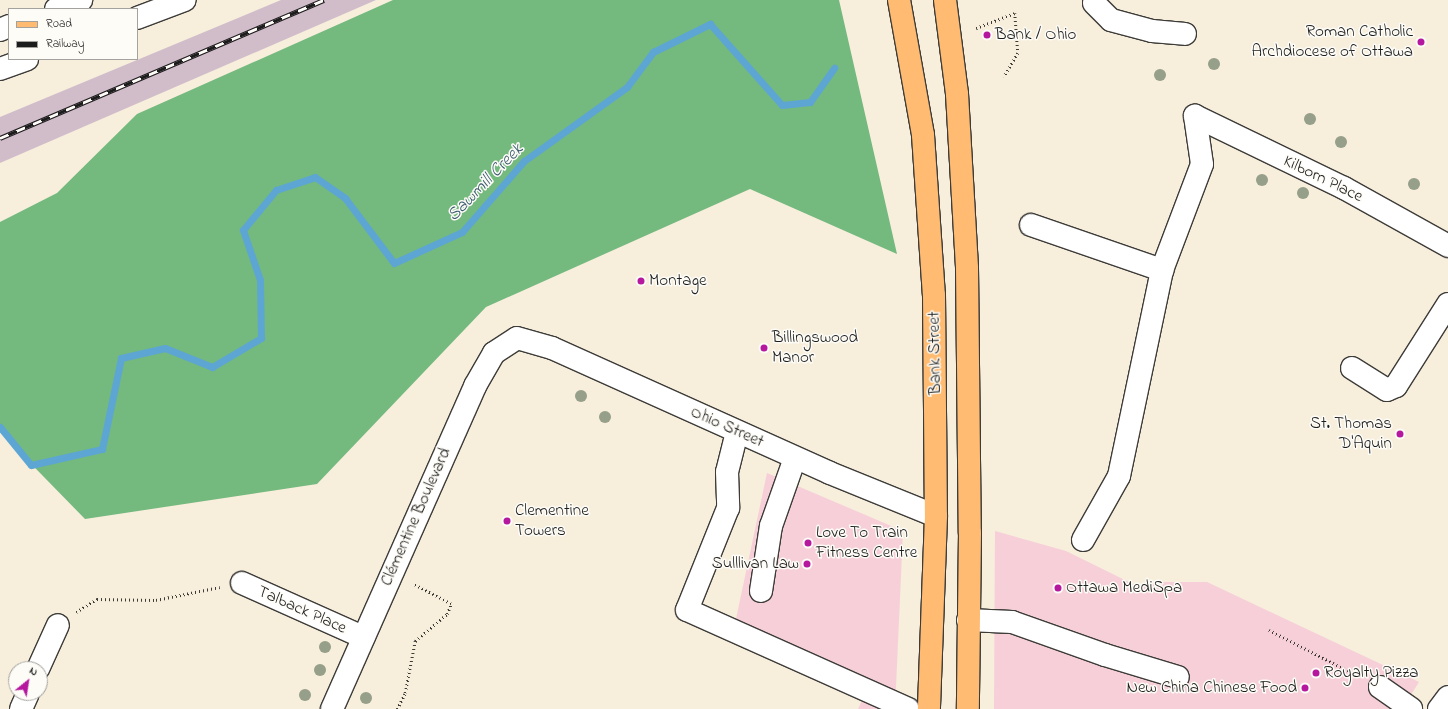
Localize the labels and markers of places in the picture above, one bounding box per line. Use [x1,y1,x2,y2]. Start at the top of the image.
place label: Roman Catholic Archdiocese of Ottawa [1251,22,1413,62]
place label: Bank / Ohio [995,25,1076,45]
marker: Bank / Ohio [982,30,992,40]
marker: Roman Catholic Archdiocese of Ottawa [1416,37,1426,47]
place label: Montage [649,271,707,291]
marker: Montage [636,276,646,286]
place label: Billingswood Manor [772,328,858,368]
marker: Billingswood Manor [759,343,769,353]
place label: St. Thomas D'Aquin [1310,414,1392,454]
marker: St. Thomas D'Aquin [1395,429,1405,439]
place label: Clementine Towers [515,501,589,541]
marker: Clementine Towers [502,516,512,526]
place label: Love To Train Fitness Centre [816,523,917,563]
marker: Love To Train Fitness Centre [803,538,813,548]
place label: Sulllivan Law [712,554,799,574]
marker: Sulllivan Law [802,559,812,569]
place label: Ottawa MediSpa [1066,578,1182,598]
marker: Ottawa MediSpa [1053,583,1063,593]
place label: Royalty Pizza [1324,663,1418,683]
marker: Royalty Pizza [1311,668,1321,678]
place label: New China Chinese Food [1127,678,1297,698]
marker: New China Chinese Food [1300,683,1310,693]

